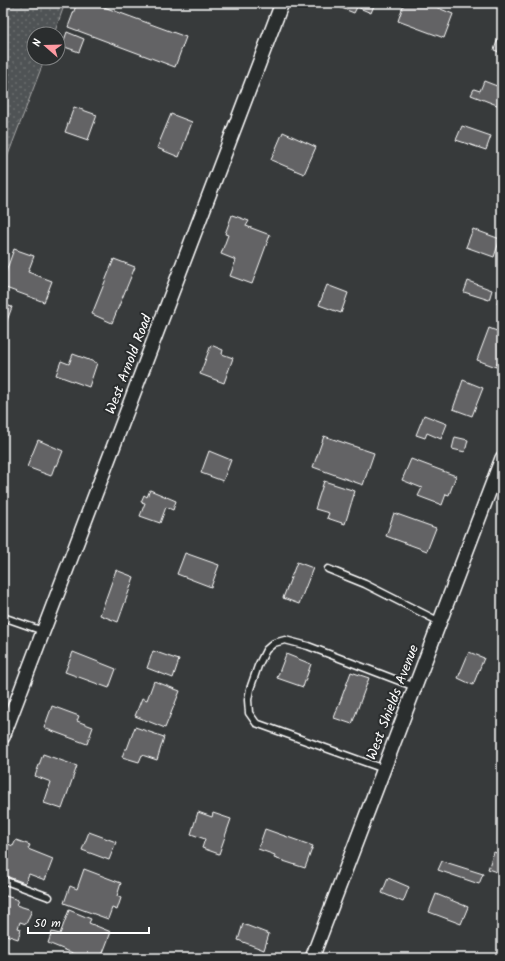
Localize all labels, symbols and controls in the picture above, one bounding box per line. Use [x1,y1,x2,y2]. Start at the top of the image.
north arrow [26,26,66,66]
text: N [28,37,47,49]
street label: West Arnold Road [100,310,158,417]
street label: West Shields Avenue [361,641,425,763]
scale bar [28,909,149,935]
text: 50 m [34,914,61,933]

